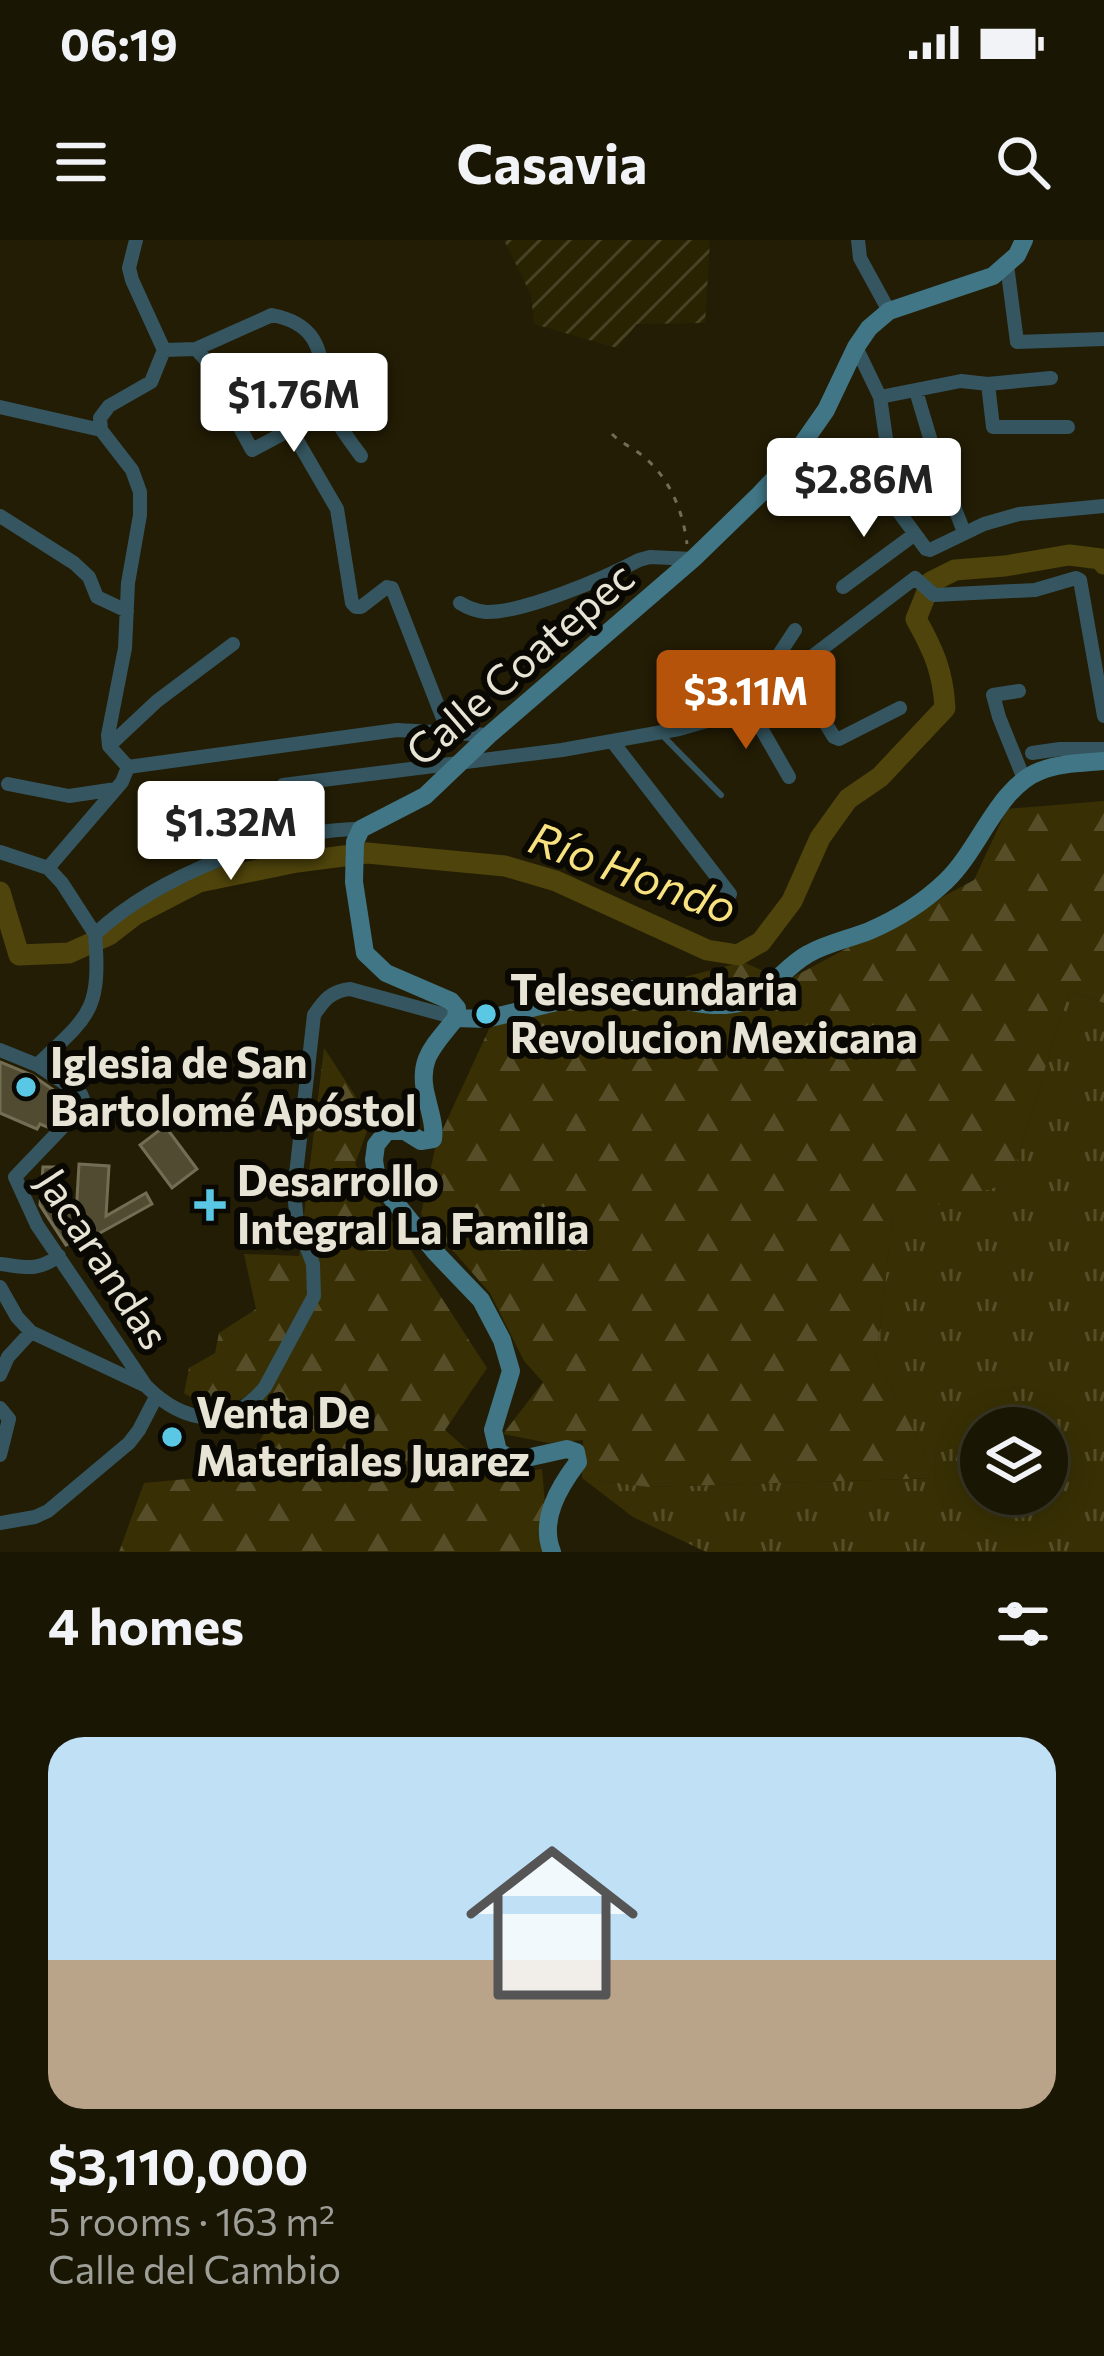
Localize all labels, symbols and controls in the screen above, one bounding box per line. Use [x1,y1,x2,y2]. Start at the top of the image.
text: 06:19 [60,15,178,70]
icon: menu [48,129,114,195]
text: Casavia [456,129,648,195]
icon: search [990,129,1056,195]
pin: $1.76M [196,353,392,455]
text: $1.76M [228,368,360,416]
pin: $2.86M [766,438,962,540]
text: $2.86M [794,453,934,501]
street label: Calle Coatepec [394,549,643,776]
pin: $3.11M [648,650,844,752]
text: $3.11M [684,665,808,713]
pin: $1.32M [133,781,329,883]
text: $1.32M [165,796,297,844]
water label: Río Hondo [523,808,745,934]
place label: Telesecundaria Revolucion Mexicana [510,962,918,1062]
marker: Telesecundaria Revolucion Mexicana [473,1001,499,1027]
place label: Iglesia de San Bartolomé Apóstol [50,1035,416,1135]
marker: Iglesia de San Bartolomé Apóstol [13,1074,39,1100]
place label: Desarrollo Integral La Familia [237,1153,589,1253]
street label: Jacarandas [27,1158,182,1358]
marker: Desarrollo Integral La Familia [194,1189,226,1221]
place label: Venta De Materiales Juarez [196,1385,530,1485]
map controls [960,1407,1068,1515]
button: layers [960,1407,1068,1515]
marker: Venta De Materiales Juarez [159,1424,185,1450]
icon: filters [990,1591,1056,1657]
text: 4 homes [48,1593,244,1656]
icon: home [444,1815,660,2031]
text: $3,110,000 [48,2133,308,2196]
text: 5 rooms · 163 m² [48,2196,335,2244]
text: Calle del Cambio [48,2244,341,2292]

